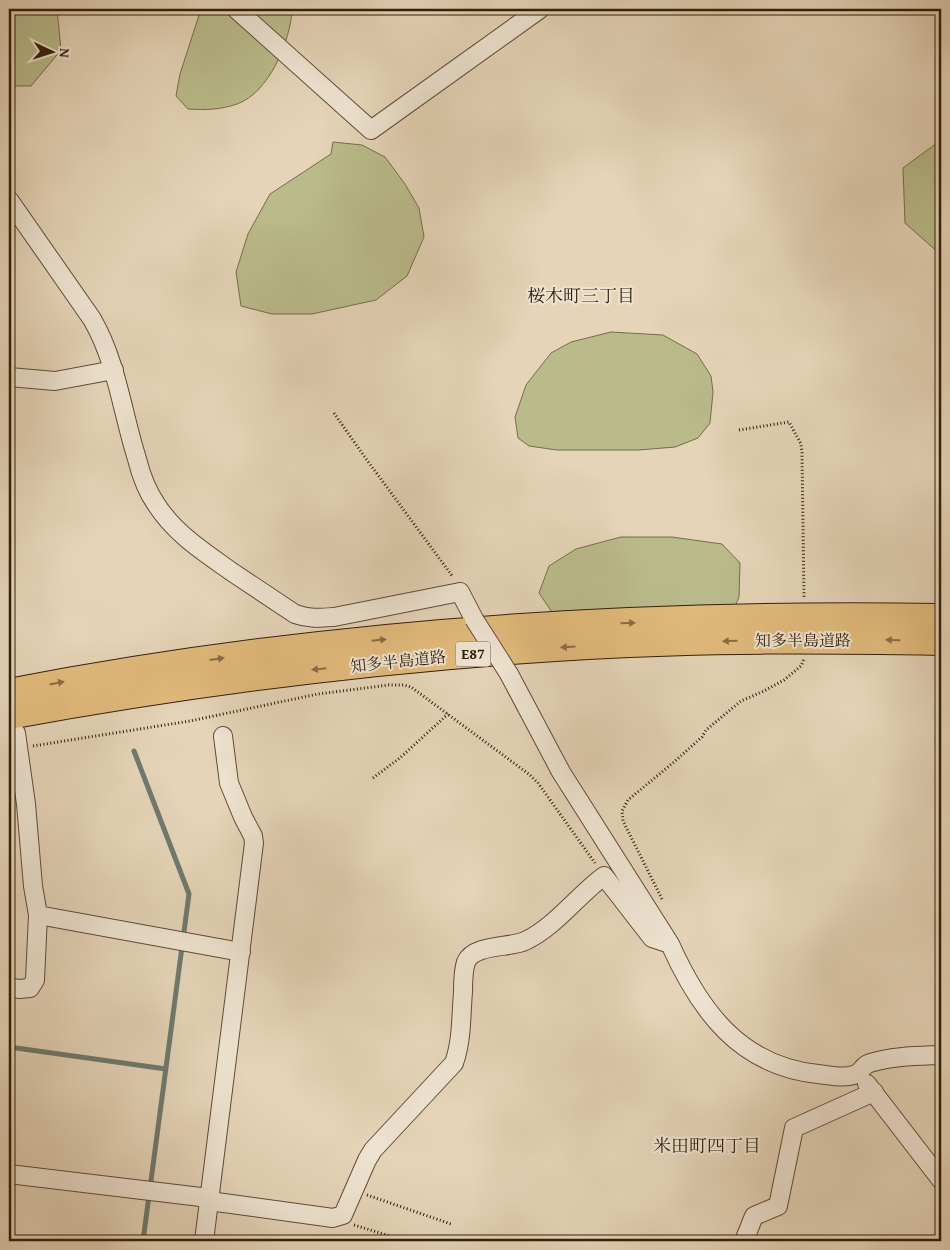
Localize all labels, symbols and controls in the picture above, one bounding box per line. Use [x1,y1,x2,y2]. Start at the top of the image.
north arrow [28,28,78,78]
text: N [55,48,75,59]
district label: 桜木町三丁目 [527,282,635,309]
one-way arrow [620,619,636,627]
street label: 知多半島道路 [755,628,851,652]
one-way arrow [371,636,387,644]
one-way arrow [884,636,900,644]
one-way arrow [722,637,738,645]
road number: E87 [456,642,490,666]
one-way arrow [559,643,575,651]
street label: 知多半島道路 [349,644,447,678]
one-way arrow [210,655,226,663]
one-way arrow [310,665,326,673]
one-way arrow [49,679,65,687]
district label: 米田町四丁目 [653,1132,761,1159]

